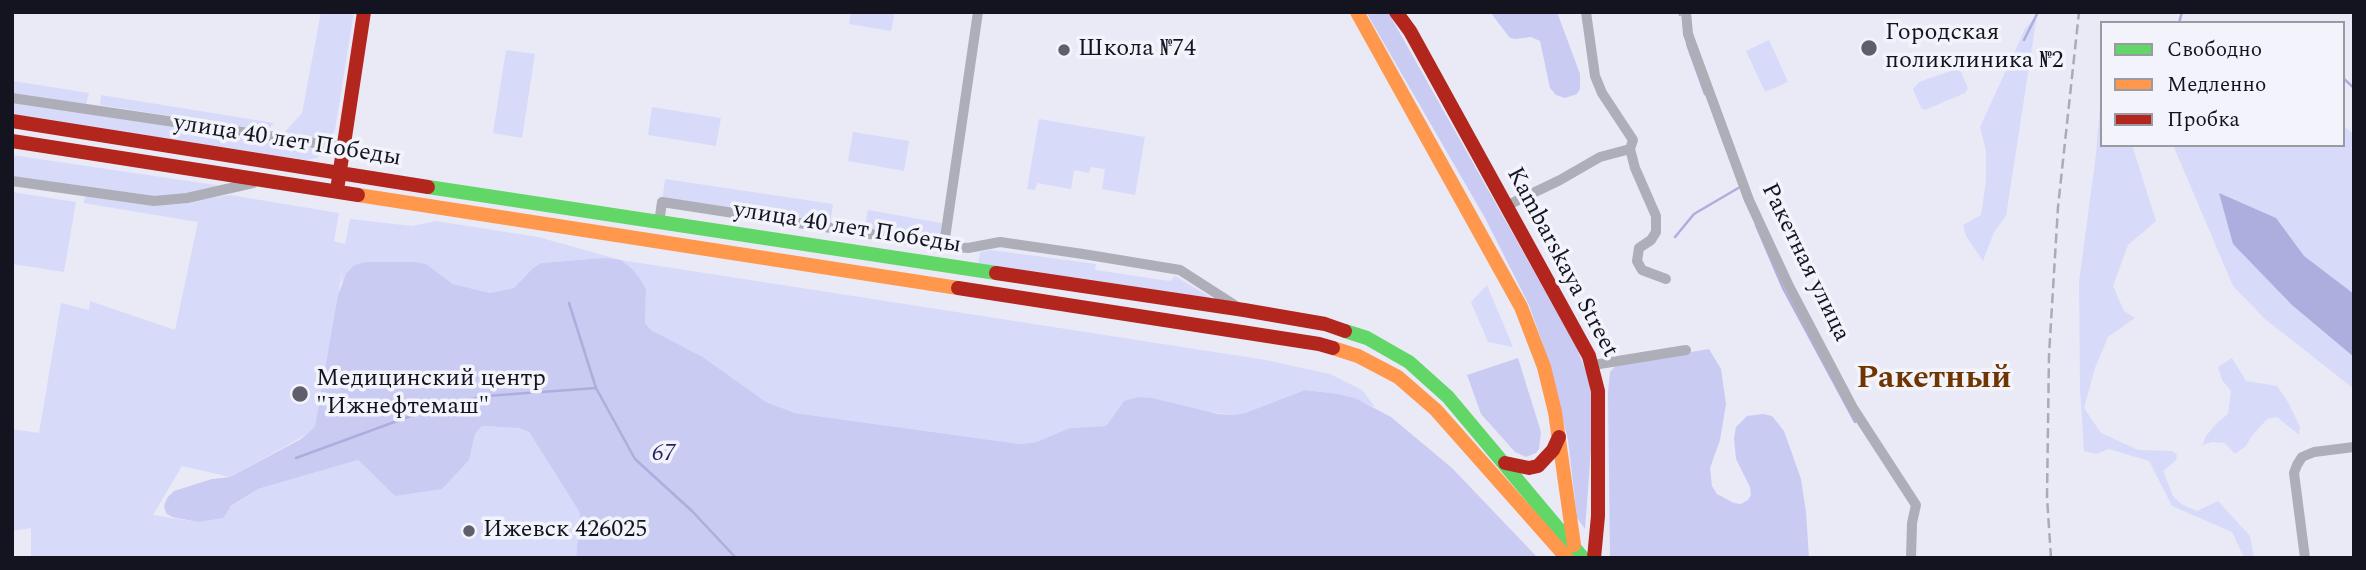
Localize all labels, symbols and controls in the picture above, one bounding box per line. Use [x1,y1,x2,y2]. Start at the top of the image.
place label: Городская поликлиника №2 [1885,20,2063,76]
legend [2100,21,2345,147]
text: Свободно [2167,34,2262,66]
place label: Школа №74 [1078,36,1196,64]
marker: Городская поликлиника №2 [1859,38,1879,58]
marker: Школа №74 [1056,42,1072,58]
text: Медленно [2167,69,2266,101]
text: Пробка [2167,104,2240,136]
street label: улица 40 лет Победы [171,110,403,174]
street label: Kambarskaya Street [1499,163,1623,363]
street label: Ракетная улица [1753,179,1855,347]
street label: улица 40 лет Победы [731,197,963,261]
district label: Ракетный [1856,362,2012,400]
place label: Медицинский центр "Ижнефтемаш" [316,366,546,422]
marker: Медицинский центр "Ижнефтемаш" [290,384,310,404]
park label: 67 [652,441,676,469]
place label: Ижевск 426025 [483,517,647,545]
marker: Ижевск 426025 [461,523,477,539]

